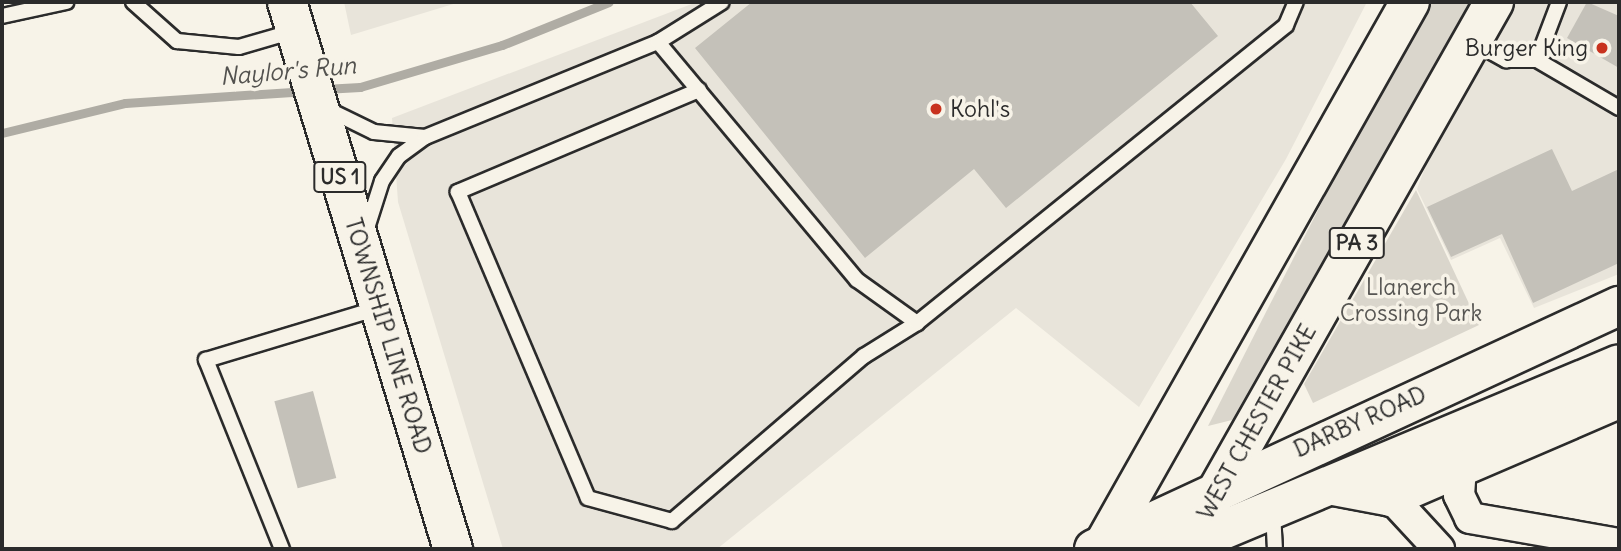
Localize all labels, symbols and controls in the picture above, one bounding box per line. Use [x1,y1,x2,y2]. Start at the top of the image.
place label: Burger King [1465,34,1588,62]
marker: Burger King [1594,40,1610,56]
water label: Naylor's Run [219,51,357,91]
place label: Kohl's [950,95,1010,123]
marker: Kohl's [928,101,944,117]
road number: US 1 [312,160,368,194]
street label: TOWNSHIP LINE ROAD [339,215,437,457]
road number: PA 3 [1327,226,1387,260]
park label: Llanerch Crossing Park [1340,273,1482,327]
street label: WEST CHESTER PIKE [1192,319,1322,525]
street label: DARBY ROAD [1289,381,1431,463]

